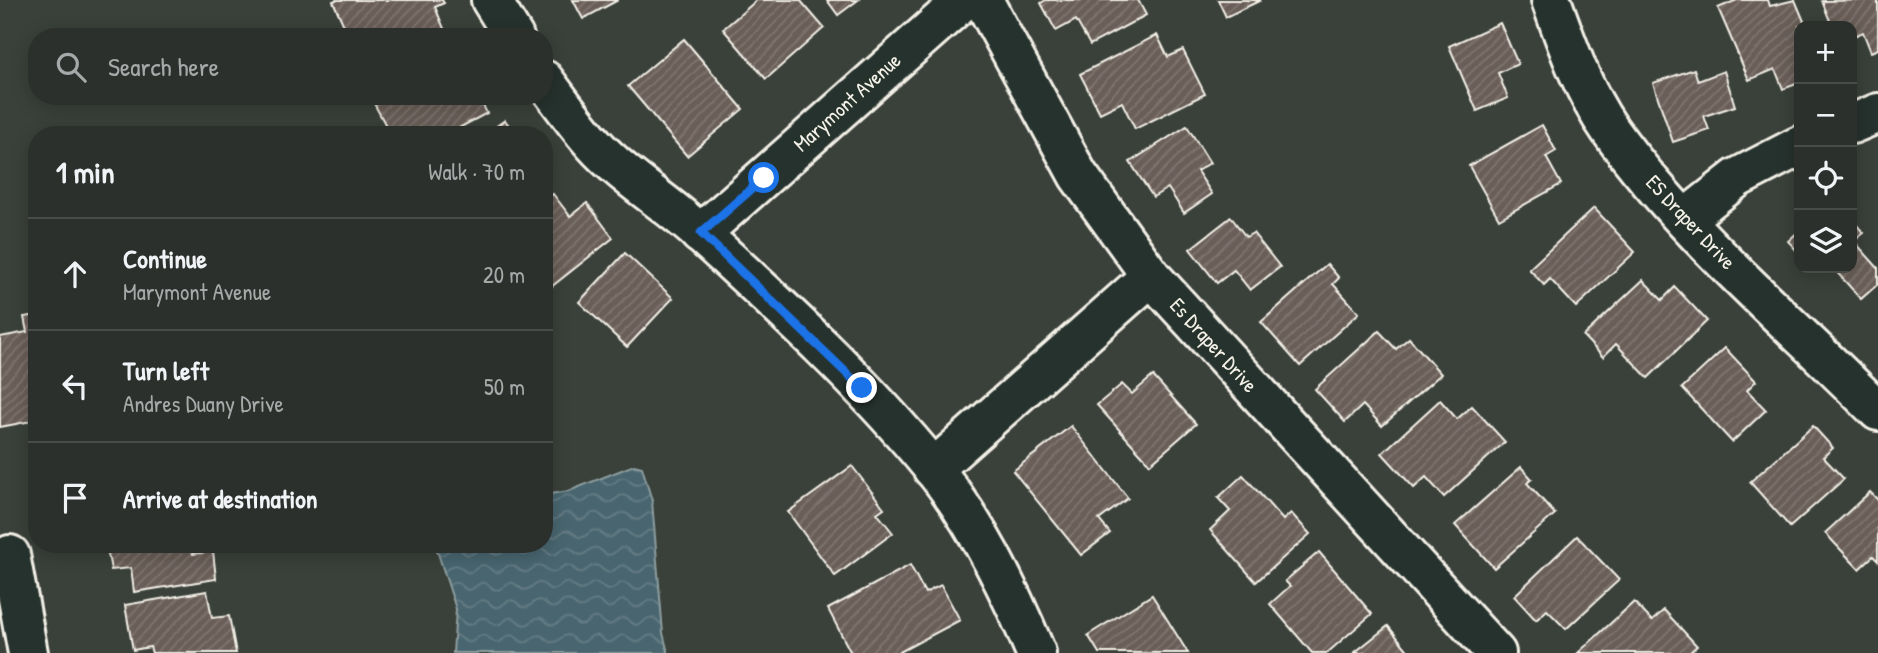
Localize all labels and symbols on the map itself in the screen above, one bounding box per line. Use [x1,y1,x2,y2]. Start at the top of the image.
street label: Marymont Avenue [787,46,907,158]
route start [748,162,779,193]
street label: ES Draper Drive [1640,168,1742,276]
street label: Es Draper Drive [1164,291,1264,399]
route end [846,372,877,403]

